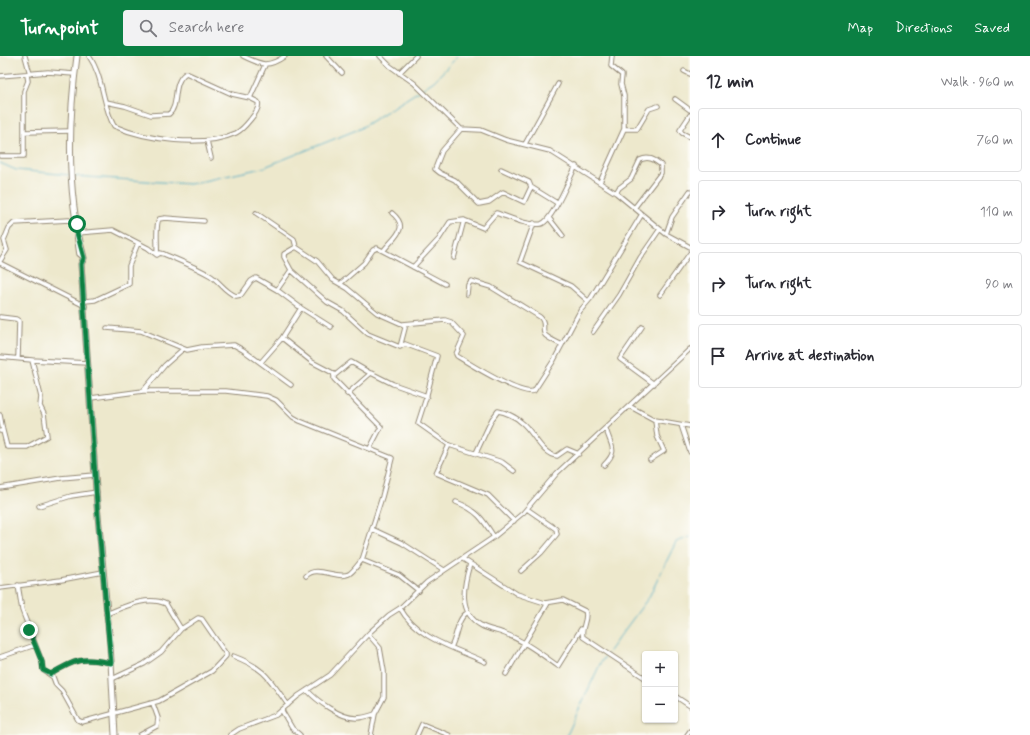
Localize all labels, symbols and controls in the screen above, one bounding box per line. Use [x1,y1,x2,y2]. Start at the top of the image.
search box [123,10,403,46]
text: Turnpoint [20,16,99,41]
icon: search [137,17,159,39]
text: Search here [169,18,244,38]
text: Map [847,19,873,37]
text: Directions [895,19,953,37]
text: Saved [975,19,1010,37]
text: 12 min [706,71,754,93]
text: Walk · 960 m [941,74,1014,91]
icon: ahead [707,129,729,151]
text: Continue [745,130,801,150]
text: 760 m [976,132,1013,149]
icon: right [707,201,729,223]
text: Turn right [745,202,812,222]
text: 110 m [980,204,1013,221]
route start [68,215,86,233]
icon: right [707,273,729,295]
text: Turn right [745,274,812,294]
text: 90 m [985,276,1013,293]
icon: arrive [707,345,729,367]
text: Arrive at destination [745,346,874,366]
route end [20,621,38,639]
map controls [642,651,678,723]
button: + [642,651,678,687]
button: − [642,687,678,723]

